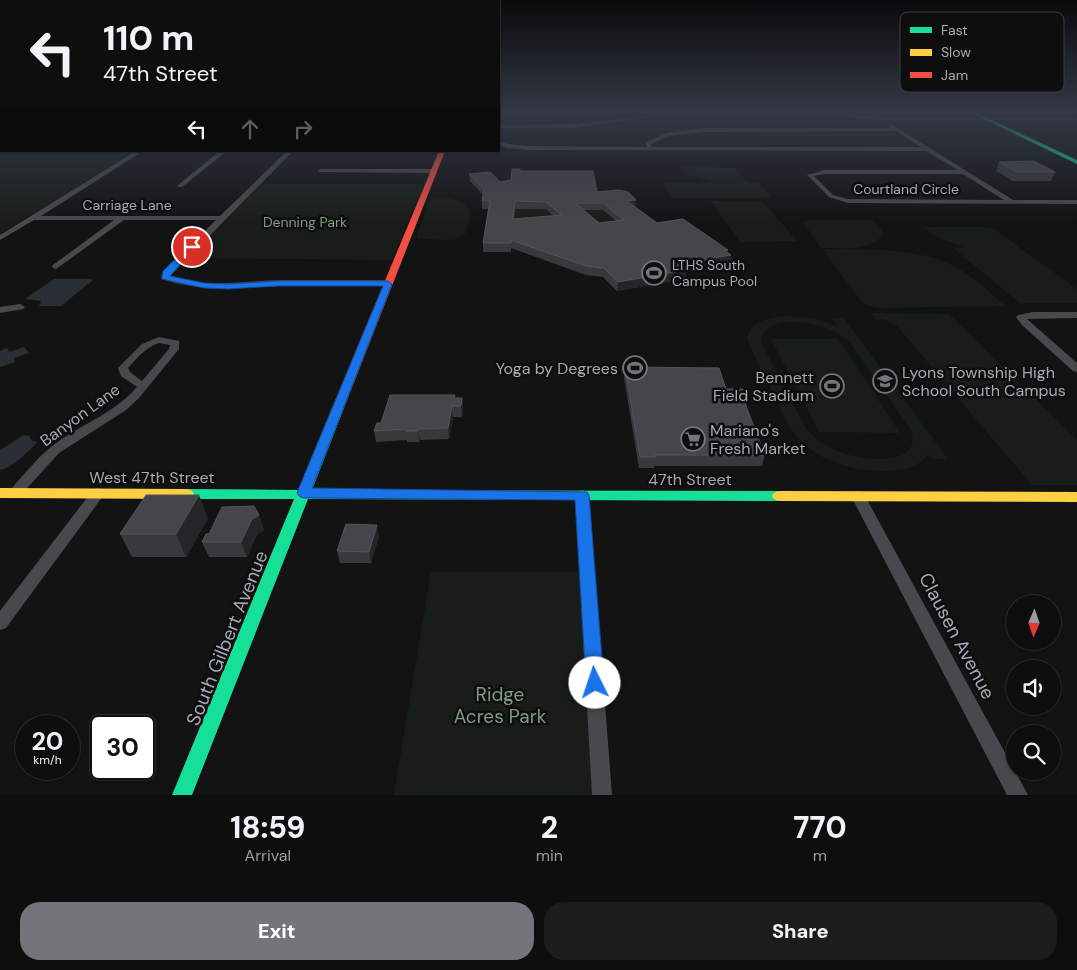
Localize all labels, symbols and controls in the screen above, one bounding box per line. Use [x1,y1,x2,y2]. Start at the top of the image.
legend [900,12,1064,92]
text: 110 m [103,15,194,61]
icon: left [20,20,85,85]
text: Fast [941,21,968,39]
text: Slow [941,43,971,61]
text: 47th Street [103,59,218,88]
text: Jam [941,66,968,84]
icon: left [183,115,211,143]
icon: ahead [236,115,264,143]
icon: right [289,115,317,143]
street label: Courtland Circle [853,180,959,198]
street label: Carriage Lane [82,196,172,214]
park label: Denning Park [263,213,347,231]
pin [171,226,213,268]
icon: arrive [178,233,206,261]
place label: LTHS South Campus Pool [672,256,757,290]
sports icon: LTHS South Campus Pool [641,260,667,286]
sports icon: Yoga by Degrees [622,355,648,381]
place label: Yoga by Degrees [496,358,618,379]
place label: Lyons Township High School South Campus [902,362,1066,401]
place label: Bennett Field Stadium [713,367,814,406]
school or university icon: Lyons Township High School South Campus [872,368,898,394]
sports icon: Bennett Field Stadium [819,373,845,399]
street label: Banyon Lane [36,379,124,451]
place label: Mariano's Fresh Market [710,420,805,459]
supermarket icon: Mariano's Fresh Market [680,426,706,452]
street label: West 47th Street [89,467,215,488]
street label: 47th Street [648,469,732,490]
street label: South Gilbert Avenue [180,547,274,729]
street label: Clausen Avenue [913,568,1001,704]
north arrow [1006,595,1061,650]
map controls [1006,595,1061,780]
position arrow [568,656,620,708]
button: sound [1006,660,1061,715]
park label: Ridge Acres Park [454,682,547,729]
speed limit sign: 30 [90,715,155,780]
text: 20 [32,725,63,758]
button: search [1006,725,1061,780]
text: km/h [33,752,62,768]
text: 18:59 [230,808,305,847]
text: 2 [541,808,558,847]
text: 770 [793,808,847,847]
text: Arrival [245,845,291,866]
text: min [536,845,563,866]
text: m [813,845,827,866]
button: Exit [20,902,534,960]
button: Share [544,902,1057,960]

